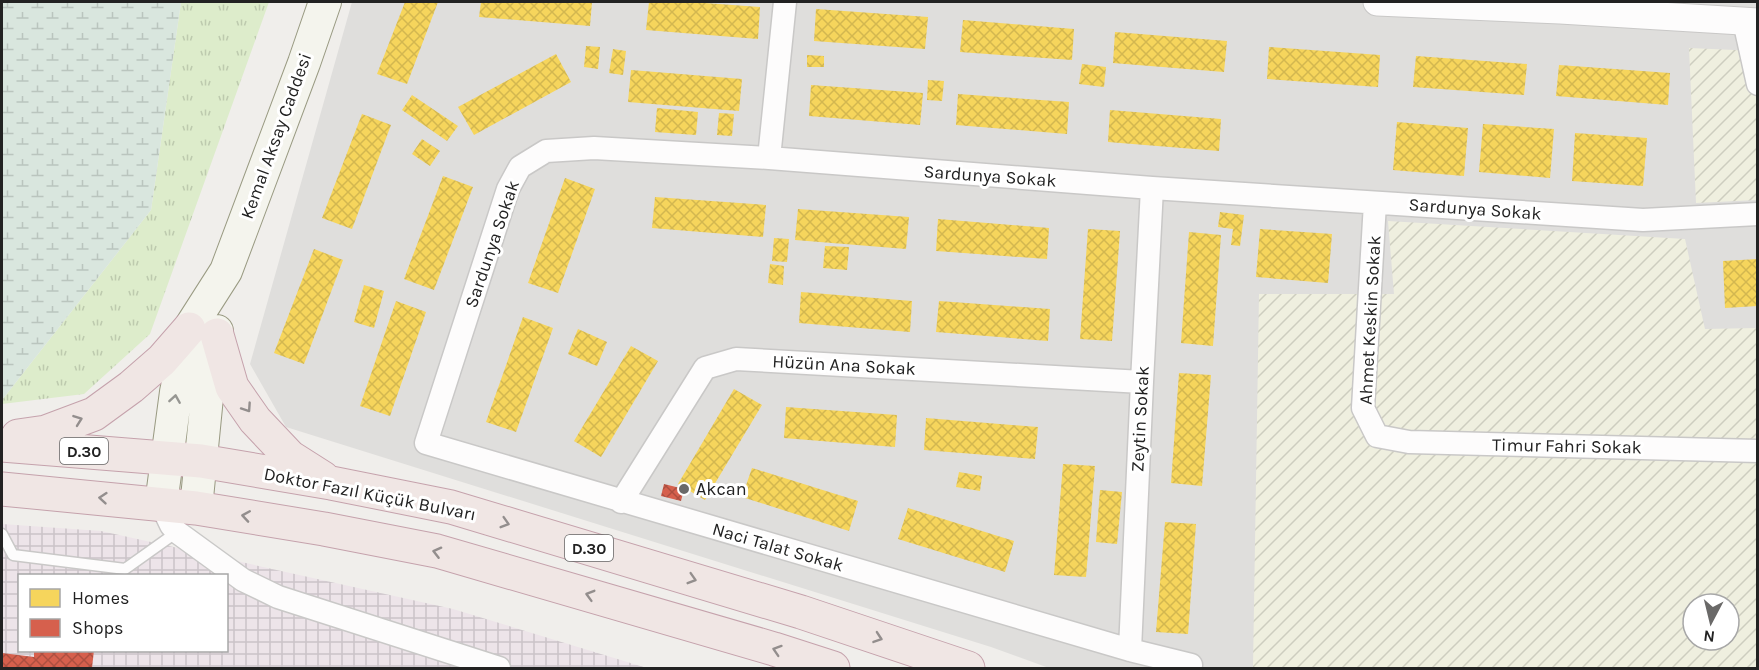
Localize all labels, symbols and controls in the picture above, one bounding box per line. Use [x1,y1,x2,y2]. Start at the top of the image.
street label: Kemal Aksay Caddesi [236,50,316,222]
street label: Sardunya Sokak [923,160,1057,192]
street label: Sardunya Sokak [460,177,524,311]
street label: Sardunya Sokak [1408,193,1542,225]
street label: Ahmet Keskin Sokak [1355,235,1385,405]
street label: Hüzün Ana Sokak [772,350,916,380]
street label: Zeytin Sokak [1126,365,1154,473]
one-way arrow [168,395,180,404]
one-way arrow [240,401,251,412]
one-way arrow [73,414,83,427]
street label: Timur Fahri Sokak [1492,434,1642,458]
road number: D.30 [60,438,108,464]
street label: Doktor Fazıl Küçük Bulvarı [262,463,478,525]
place label: Akcan [696,478,747,500]
marker: Akcan [677,482,691,496]
one-way arrow [98,492,107,505]
one-way arrow [241,510,250,522]
one-way arrow [499,516,510,528]
street label: Naci Talat Sokak [710,518,846,576]
road number: D.30 [565,535,613,561]
one-way arrow [433,546,443,559]
one-way arrow [686,572,697,584]
legend [18,574,228,652]
text: Homes [72,587,129,609]
one-way arrow [585,590,596,602]
north arrow [1681,592,1741,652]
text: Shops [72,617,124,639]
text: N [1702,626,1716,647]
one-way arrow [872,630,883,643]
one-way arrow [772,645,783,657]

